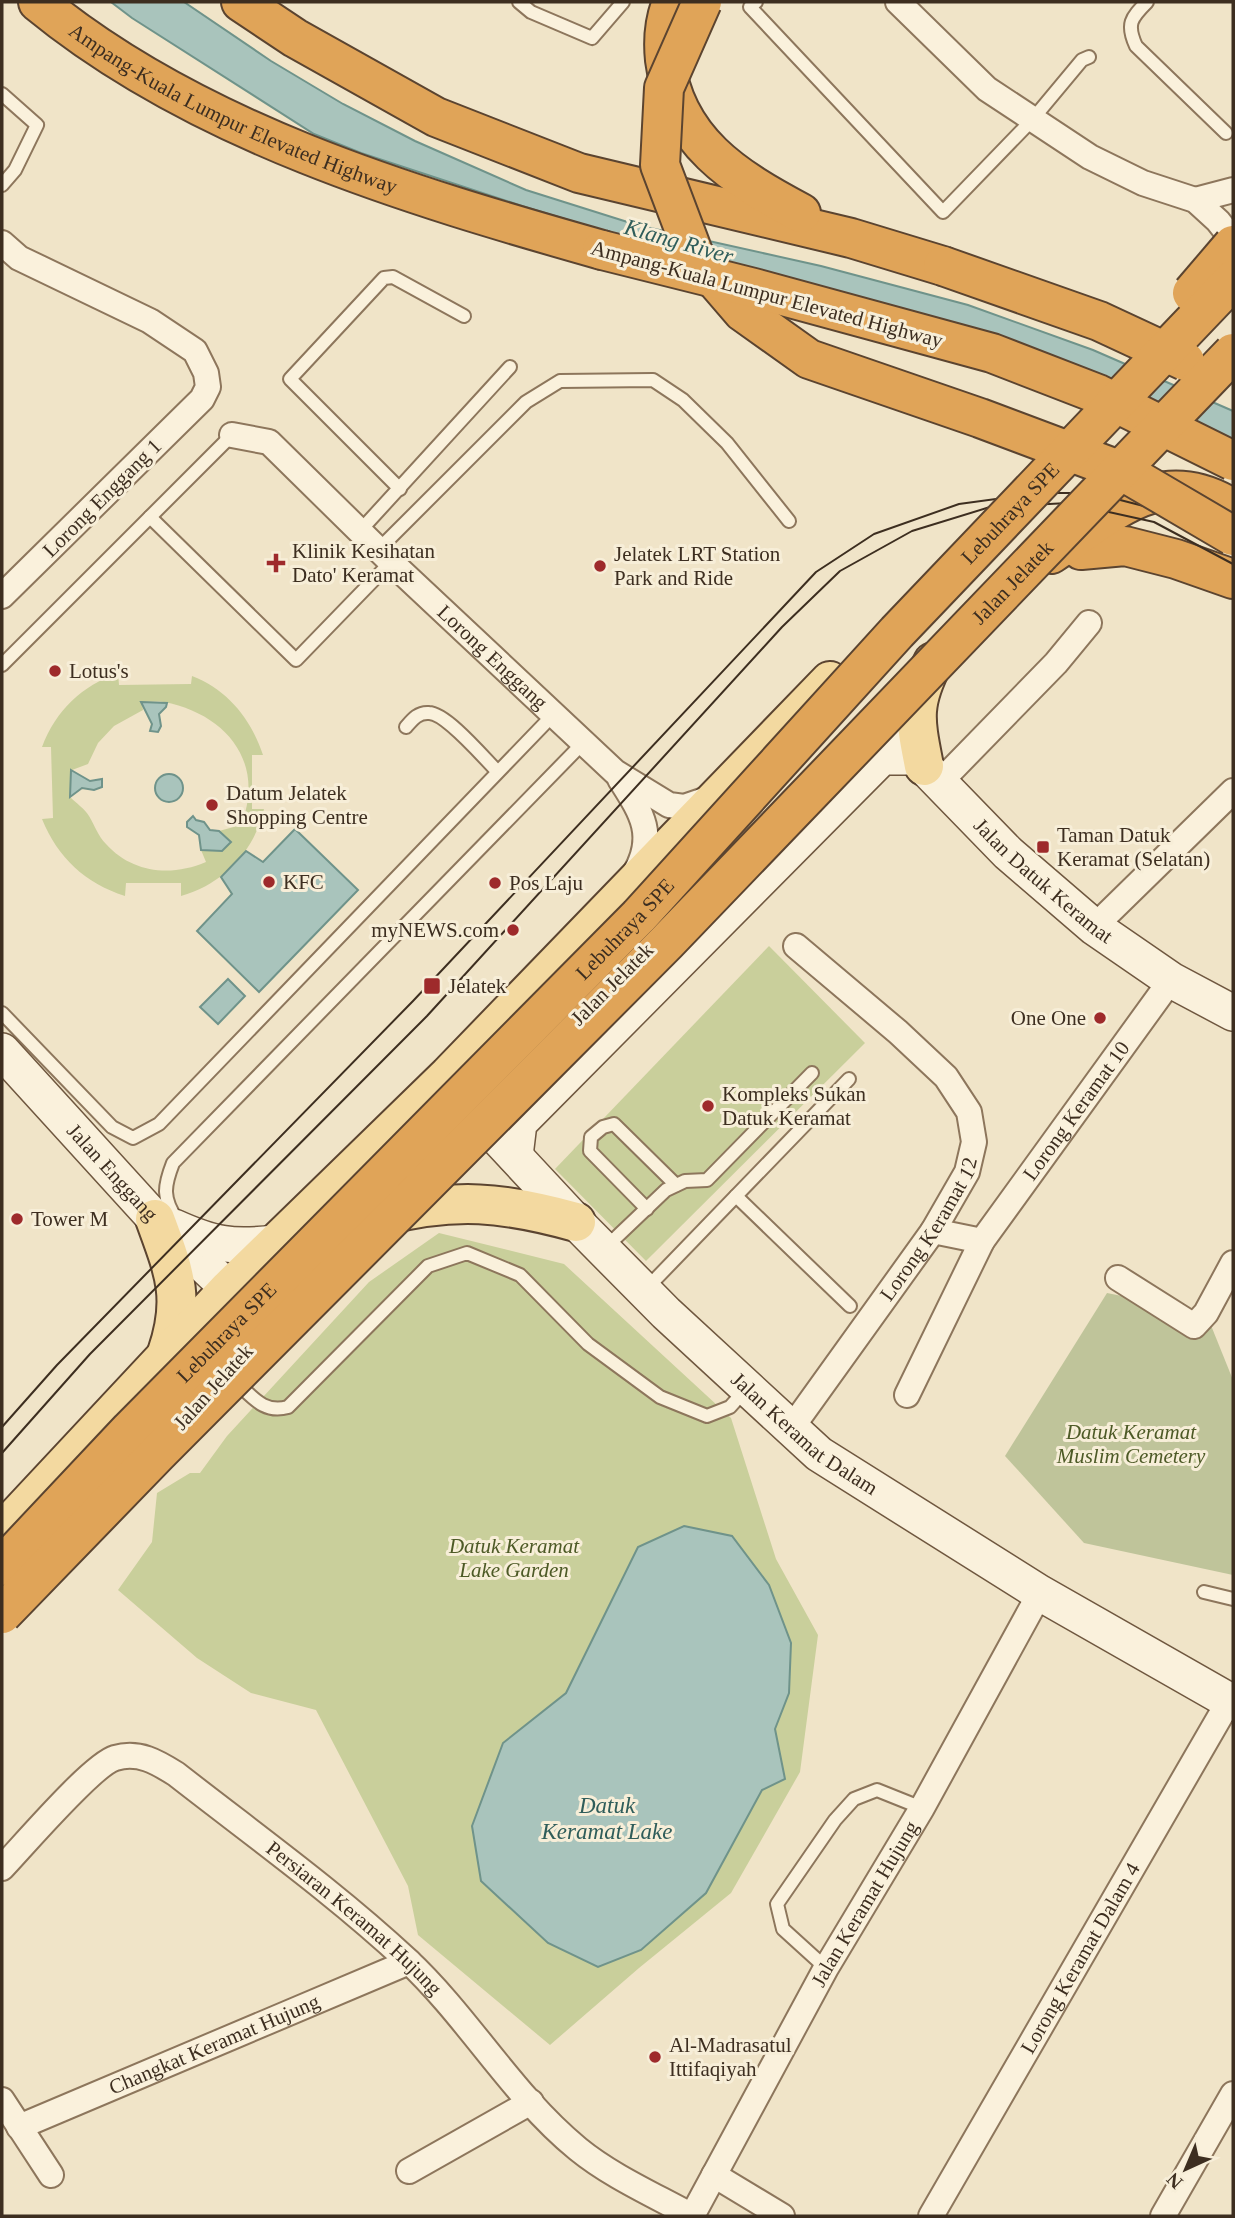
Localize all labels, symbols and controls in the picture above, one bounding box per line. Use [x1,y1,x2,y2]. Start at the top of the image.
street label: Ampang-Kuala Lumpur Elevated Highway [64,18,401,199]
water label: Klang River [621,214,737,269]
street label: Ampang-Kuala Lumpur Elevated Highway [588,235,946,353]
street label: Lorong Enggang 1 [38,434,166,562]
street label: Lebuhraya SPE [956,457,1064,569]
street label: Jalan Jelatek [967,535,1058,629]
place label: Klinik Kesihatan Dato' Keramat [292,539,435,587]
place label: Jelatek LRT Station Park and Ride [614,542,781,590]
marker: Klinik Kesihatan Dato' Keramat [266,553,286,573]
marker: Jelatek LRT Station Park and Ride [592,558,608,574]
street label: Lorong Enggang [433,600,553,715]
place label: Lotus's [69,659,129,683]
marker: Lotus's [47,663,63,679]
place label: Datum Jelatek Shopping Centre [226,781,368,829]
marker: Datum Jelatek Shopping Centre [204,797,220,813]
street label: Jalan Datuk Keramat [969,813,1117,948]
place label: Taman Datuk Keramat (Selatan) [1057,823,1210,871]
marker: Taman Datuk Keramat (Selatan) [1035,839,1051,855]
place label: KFC [283,870,324,894]
place label: Pos Laju [509,871,584,895]
marker: KFC [261,874,277,890]
street label: Lebuhraya SPE [571,874,679,985]
marker: Pos Laju [487,875,503,891]
place label: myNEWS.com [371,918,499,942]
marker: myNEWS.com [505,922,521,938]
street label: Jalan Jelatek [566,937,659,1030]
place label: Jelatek [448,974,507,998]
marker: Jelatek [422,976,442,996]
place label: One One [1011,1006,1086,1030]
marker: One One [1092,1010,1108,1026]
street label: Lorong Keramat 10 [1018,1037,1135,1185]
place label: Kompleks Sukan Datuk Keramat [722,1082,867,1130]
marker: Kompleks Sukan Datuk Keramat [700,1098,716,1114]
street label: Jalan Enggang [62,1119,163,1226]
street label: Lorong Keramat 12 [875,1155,982,1305]
place label: Tower M [31,1207,109,1231]
marker: Tower M [9,1211,25,1227]
street label: Lebuhraya SPE [172,1277,281,1388]
street label: Jalan Jelatek [168,1339,258,1435]
street label: Jalan Keramat Dalam [726,1367,882,1500]
park label: Datuk Keramat Muslim Cemetery [1056,1420,1206,1468]
park label: Datuk Keramat Lake Garden [448,1534,580,1582]
water label: Datuk Keramat Lake [541,1793,672,1844]
street label: Jalan Keramat Hujung [806,1816,924,1991]
street label: Persiaran Keramat Hujung [262,1836,447,2000]
street label: Lorong Keramat Dalam 4 [1016,1858,1145,2058]
street label: Changkat Keramat Hujung [105,1989,324,2100]
place label: Al-Madrasatul Ittifaqiyah [669,2033,792,2081]
marker: Al-Madrasatul Ittifaqiyah [647,2049,663,2065]
north arrow [1151,2134,1221,2204]
text: N [1162,2168,1187,2193]

